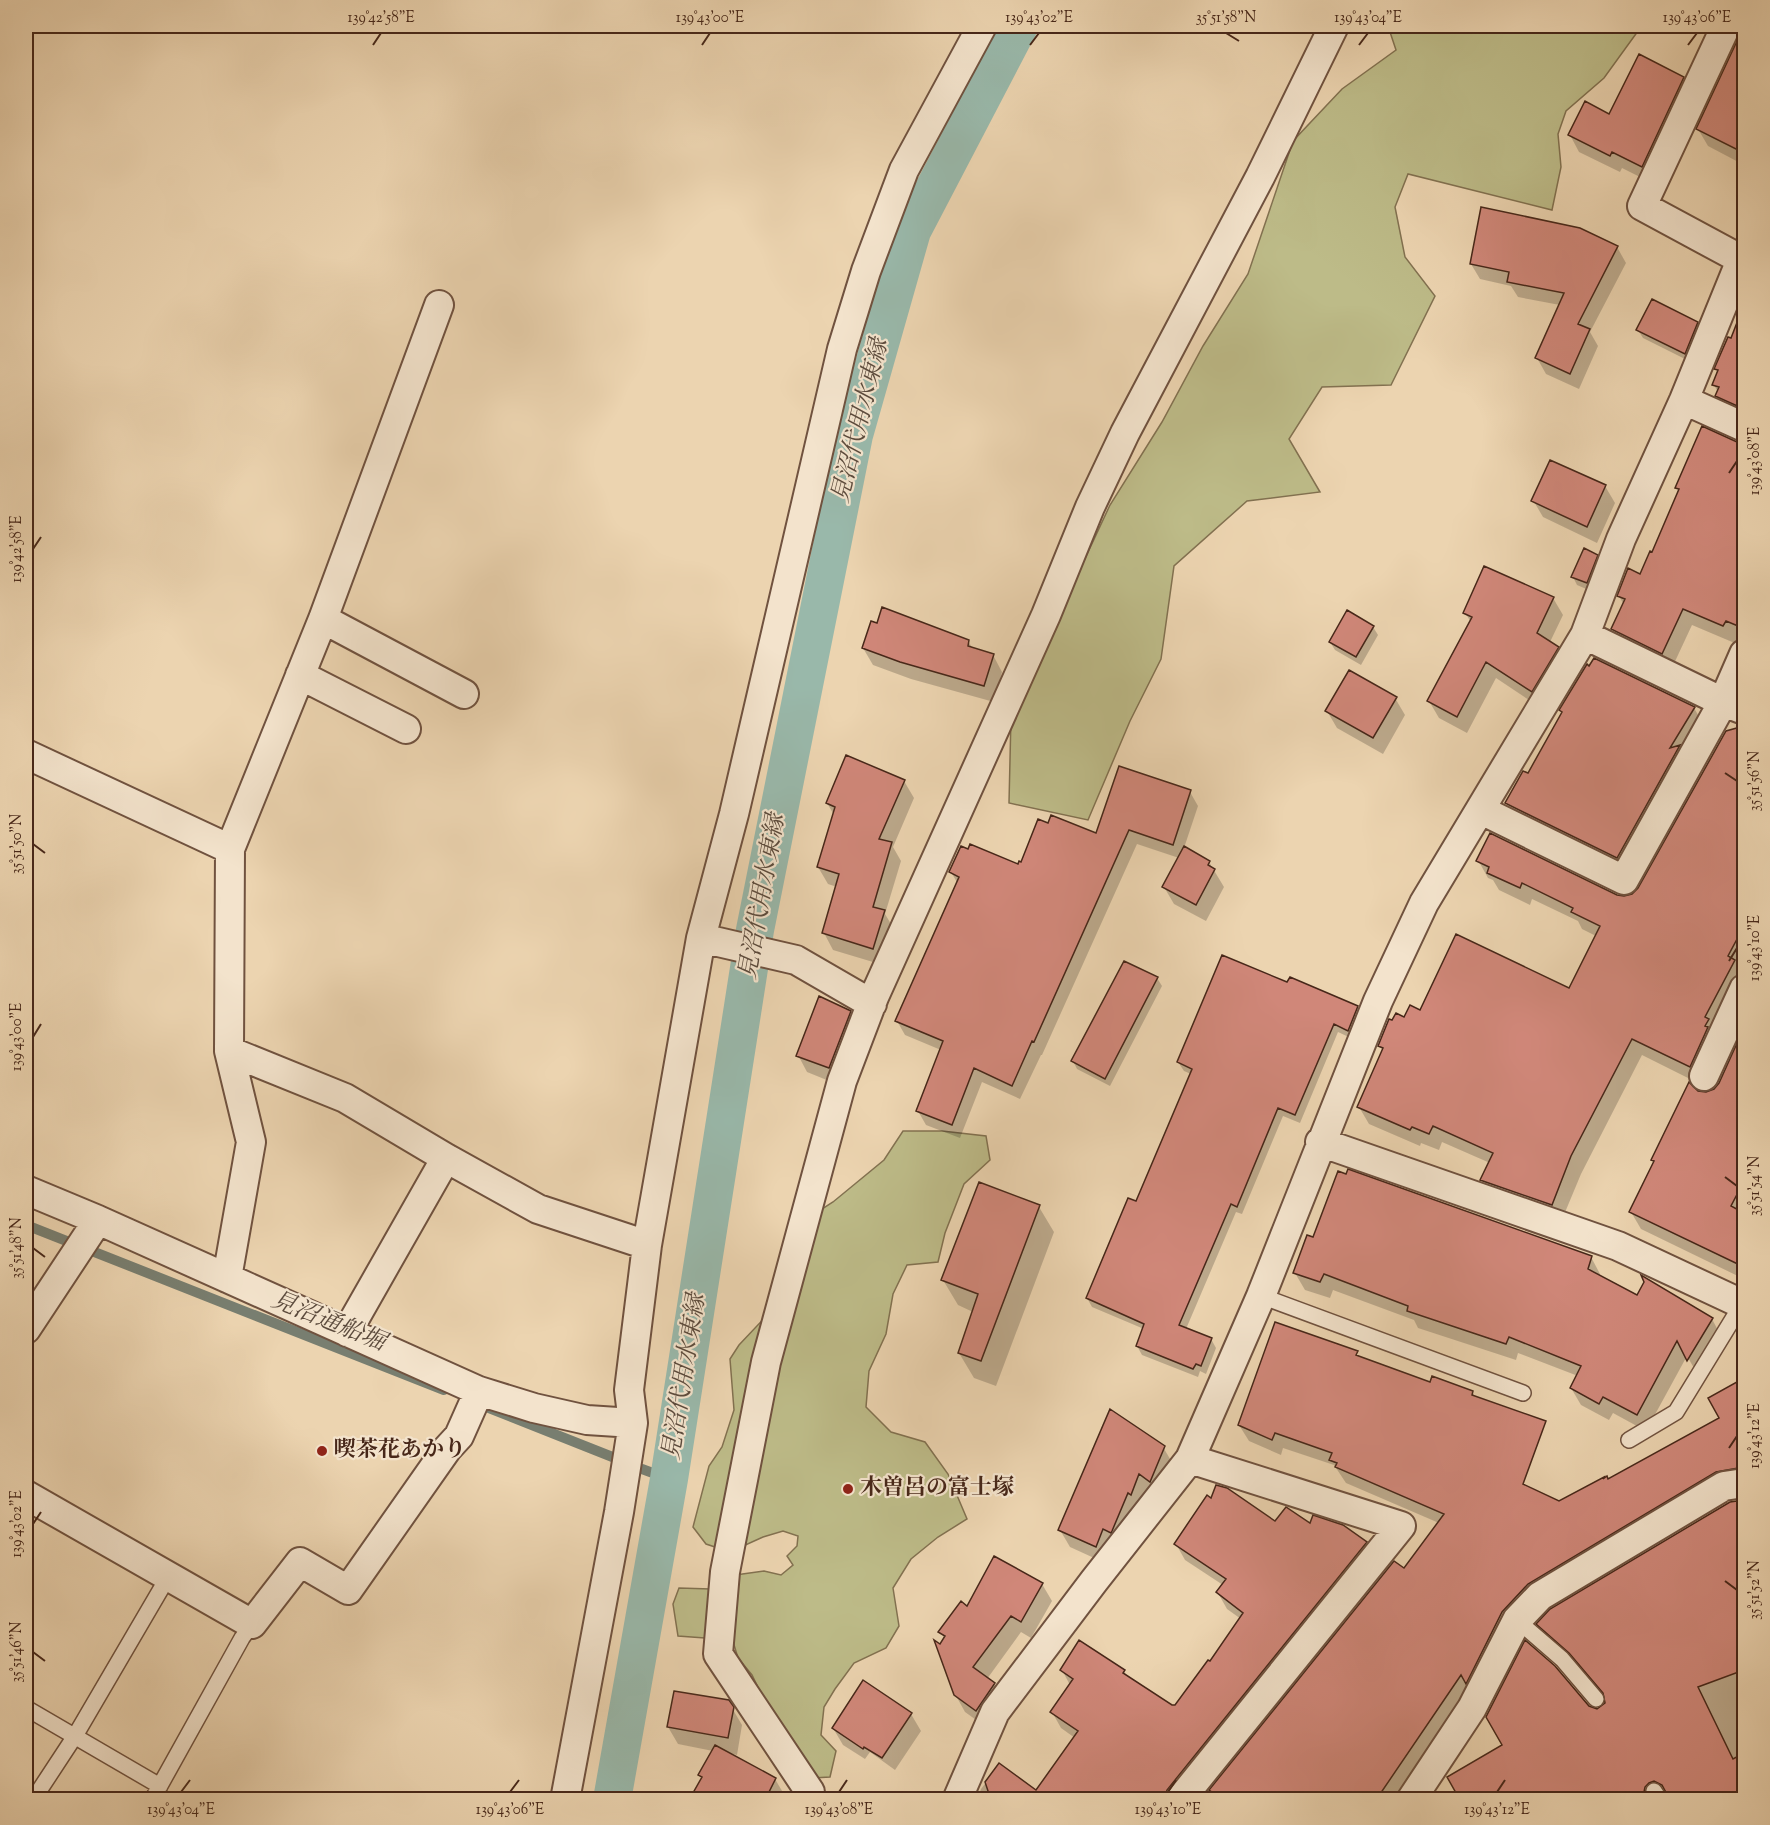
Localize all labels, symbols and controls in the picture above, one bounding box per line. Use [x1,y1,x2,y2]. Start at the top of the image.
text: 139°42'58"E [347,8,415,29]
text: 139°43'00"E [676,8,744,29]
text: 139°43'02"E [1005,8,1073,29]
text: 35°51'58"N [1196,8,1256,29]
text: 139°43'04"E [1334,8,1402,29]
text: 139°43'06"E [1663,8,1731,29]
water label: 見沼代用水東縁 [824,332,899,507]
text: 139°43'08"E [1745,427,1766,495]
text: 139°42'58"E [7,515,28,583]
text: 35°51'56"N [1745,751,1766,811]
water label: 見沼代用水東縁 [732,808,795,983]
text: 35°51'50"N [7,814,28,874]
text: 139°43'10"E [1745,915,1766,981]
text: 139°43'00"E [7,1003,28,1071]
text: 35°51'54"N [1745,1156,1766,1216]
text: 35°51'48"N [7,1217,28,1279]
water label: 見沼通船堀 [266,1284,394,1362]
water label: 見沼代用水東縁 [655,1288,715,1463]
text: 139°43'12"E [1745,1403,1766,1469]
place label: 喫茶花あかり [334,1435,466,1467]
marker: 喫茶花あかり [315,1444,329,1458]
place label: 木曽呂の富士塚 [860,1473,1014,1505]
marker: 木曽呂の富士塚 [841,1482,855,1496]
text: 139°43'02"E [7,1490,28,1558]
text: 35°51'52"N [1745,1560,1766,1620]
text: 35°51'46"N [7,1621,28,1683]
text: 139°43'04"E [147,1800,215,1821]
text: 139°43'06"E [476,1800,544,1821]
text: 139°43'08"E [805,1800,873,1821]
text: 139°43'10"E [1135,1800,1201,1821]
text: 139°43'12"E [1464,1800,1530,1821]

